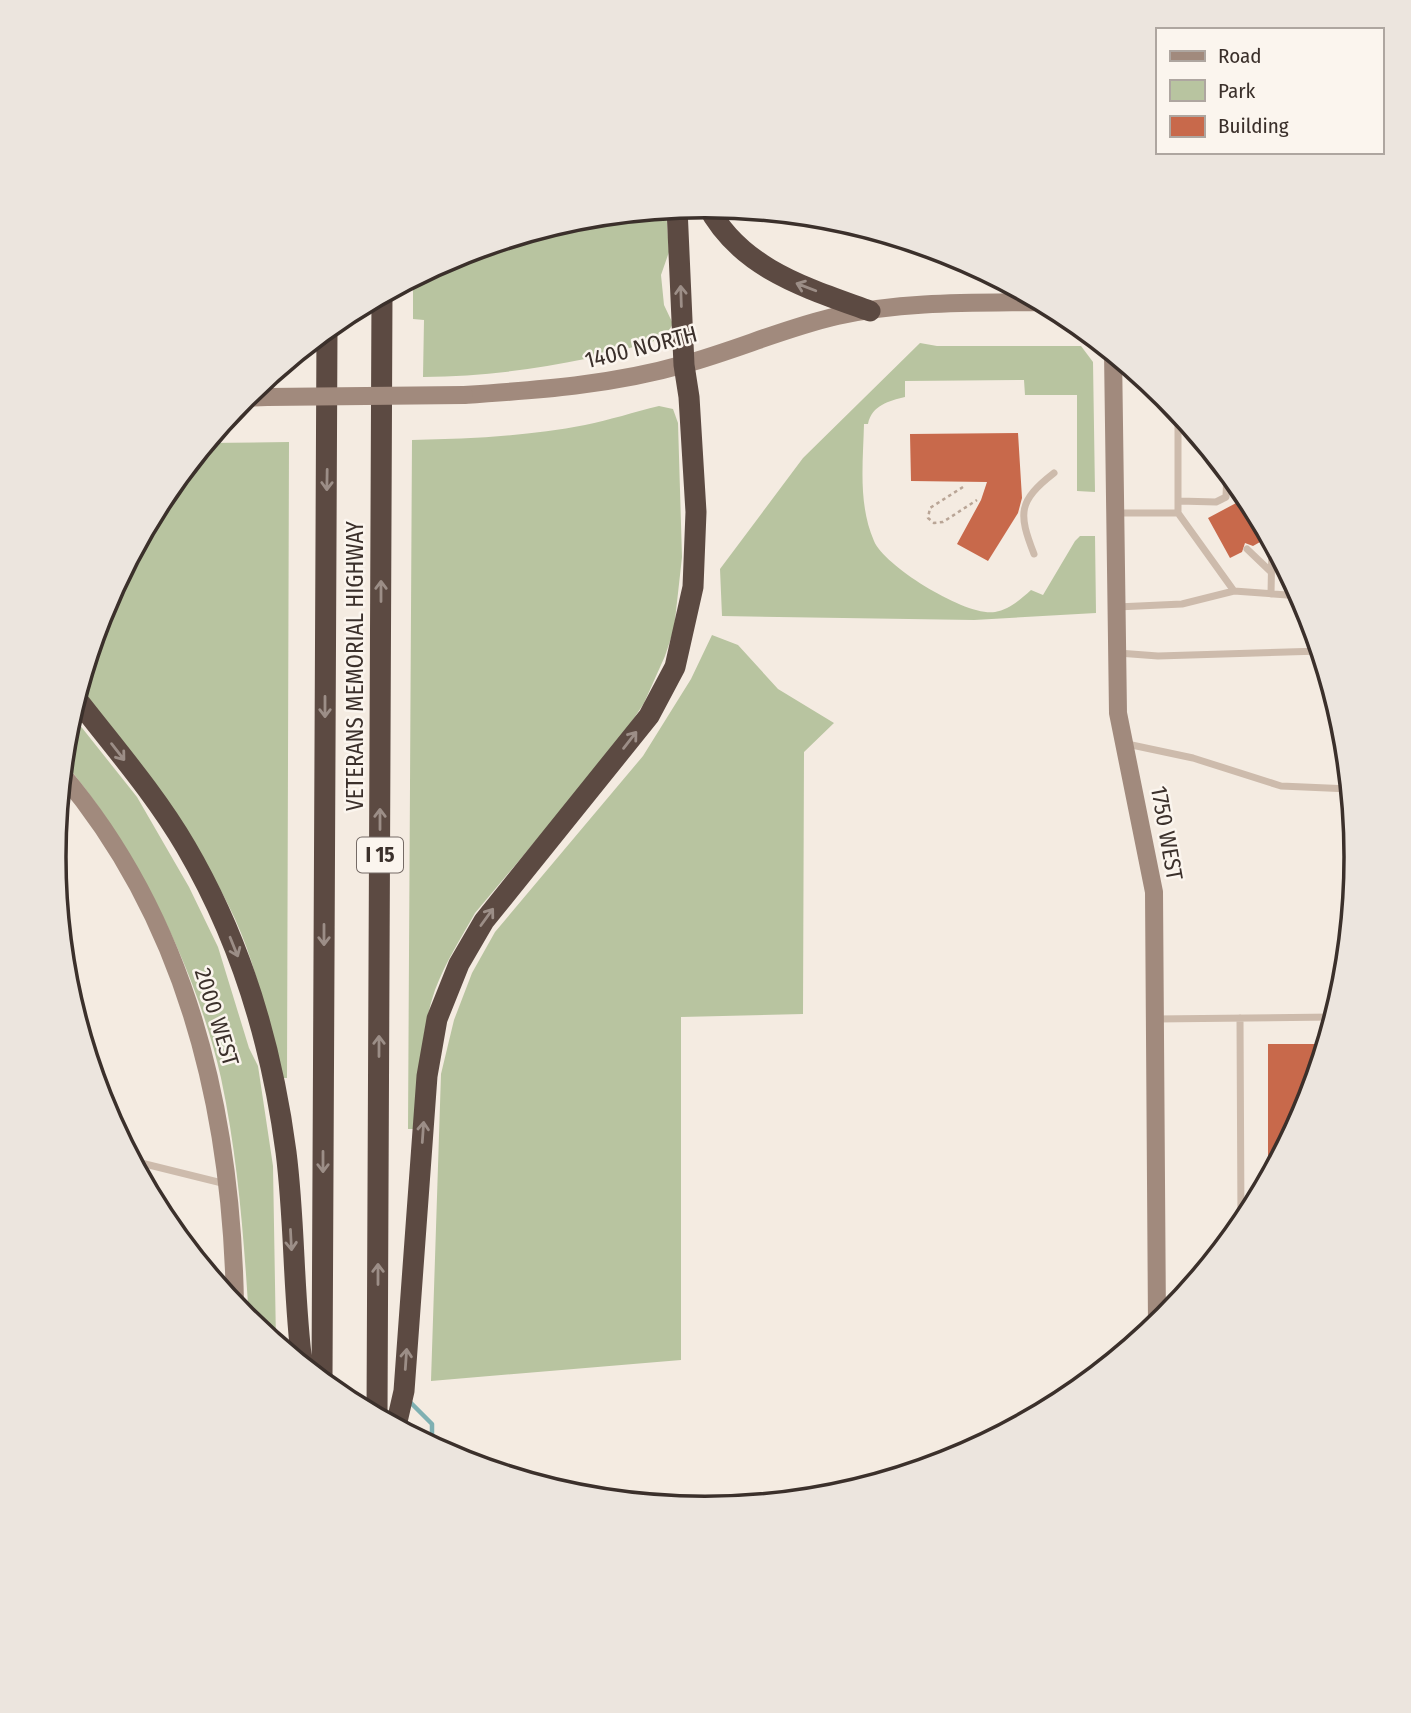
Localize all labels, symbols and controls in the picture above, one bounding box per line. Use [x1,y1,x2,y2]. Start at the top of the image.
legend [1156,28,1383,154]
text: Road [1218,43,1262,69]
text: Park [1218,78,1256,104]
text: Building [1218,113,1289,139]
one-way arrow [795,280,817,293]
one-way arrow [674,285,687,308]
street label: 1400 NORTH [582,320,700,374]
one-way arrow [320,468,334,491]
street label: VETERANS MEMORIAL HIGHWAY [341,520,369,811]
one-way arrow [374,580,388,603]
one-way arrow [318,696,332,719]
one-way arrow [623,732,638,750]
one-way arrow [111,742,126,761]
street label: 1750 WEST [1145,784,1189,883]
one-way arrow [373,808,387,831]
road number: I 15 [357,838,403,872]
one-way arrow [480,908,494,927]
one-way arrow [317,923,331,946]
one-way arrow [228,935,241,957]
street label: 2000 WEST [189,965,245,1070]
one-way arrow [372,1035,386,1058]
one-way arrow [416,1120,429,1143]
one-way arrow [316,1151,330,1174]
one-way arrow [285,1229,298,1252]
one-way arrow [371,1263,385,1286]
one-way arrow [400,1348,413,1370]

